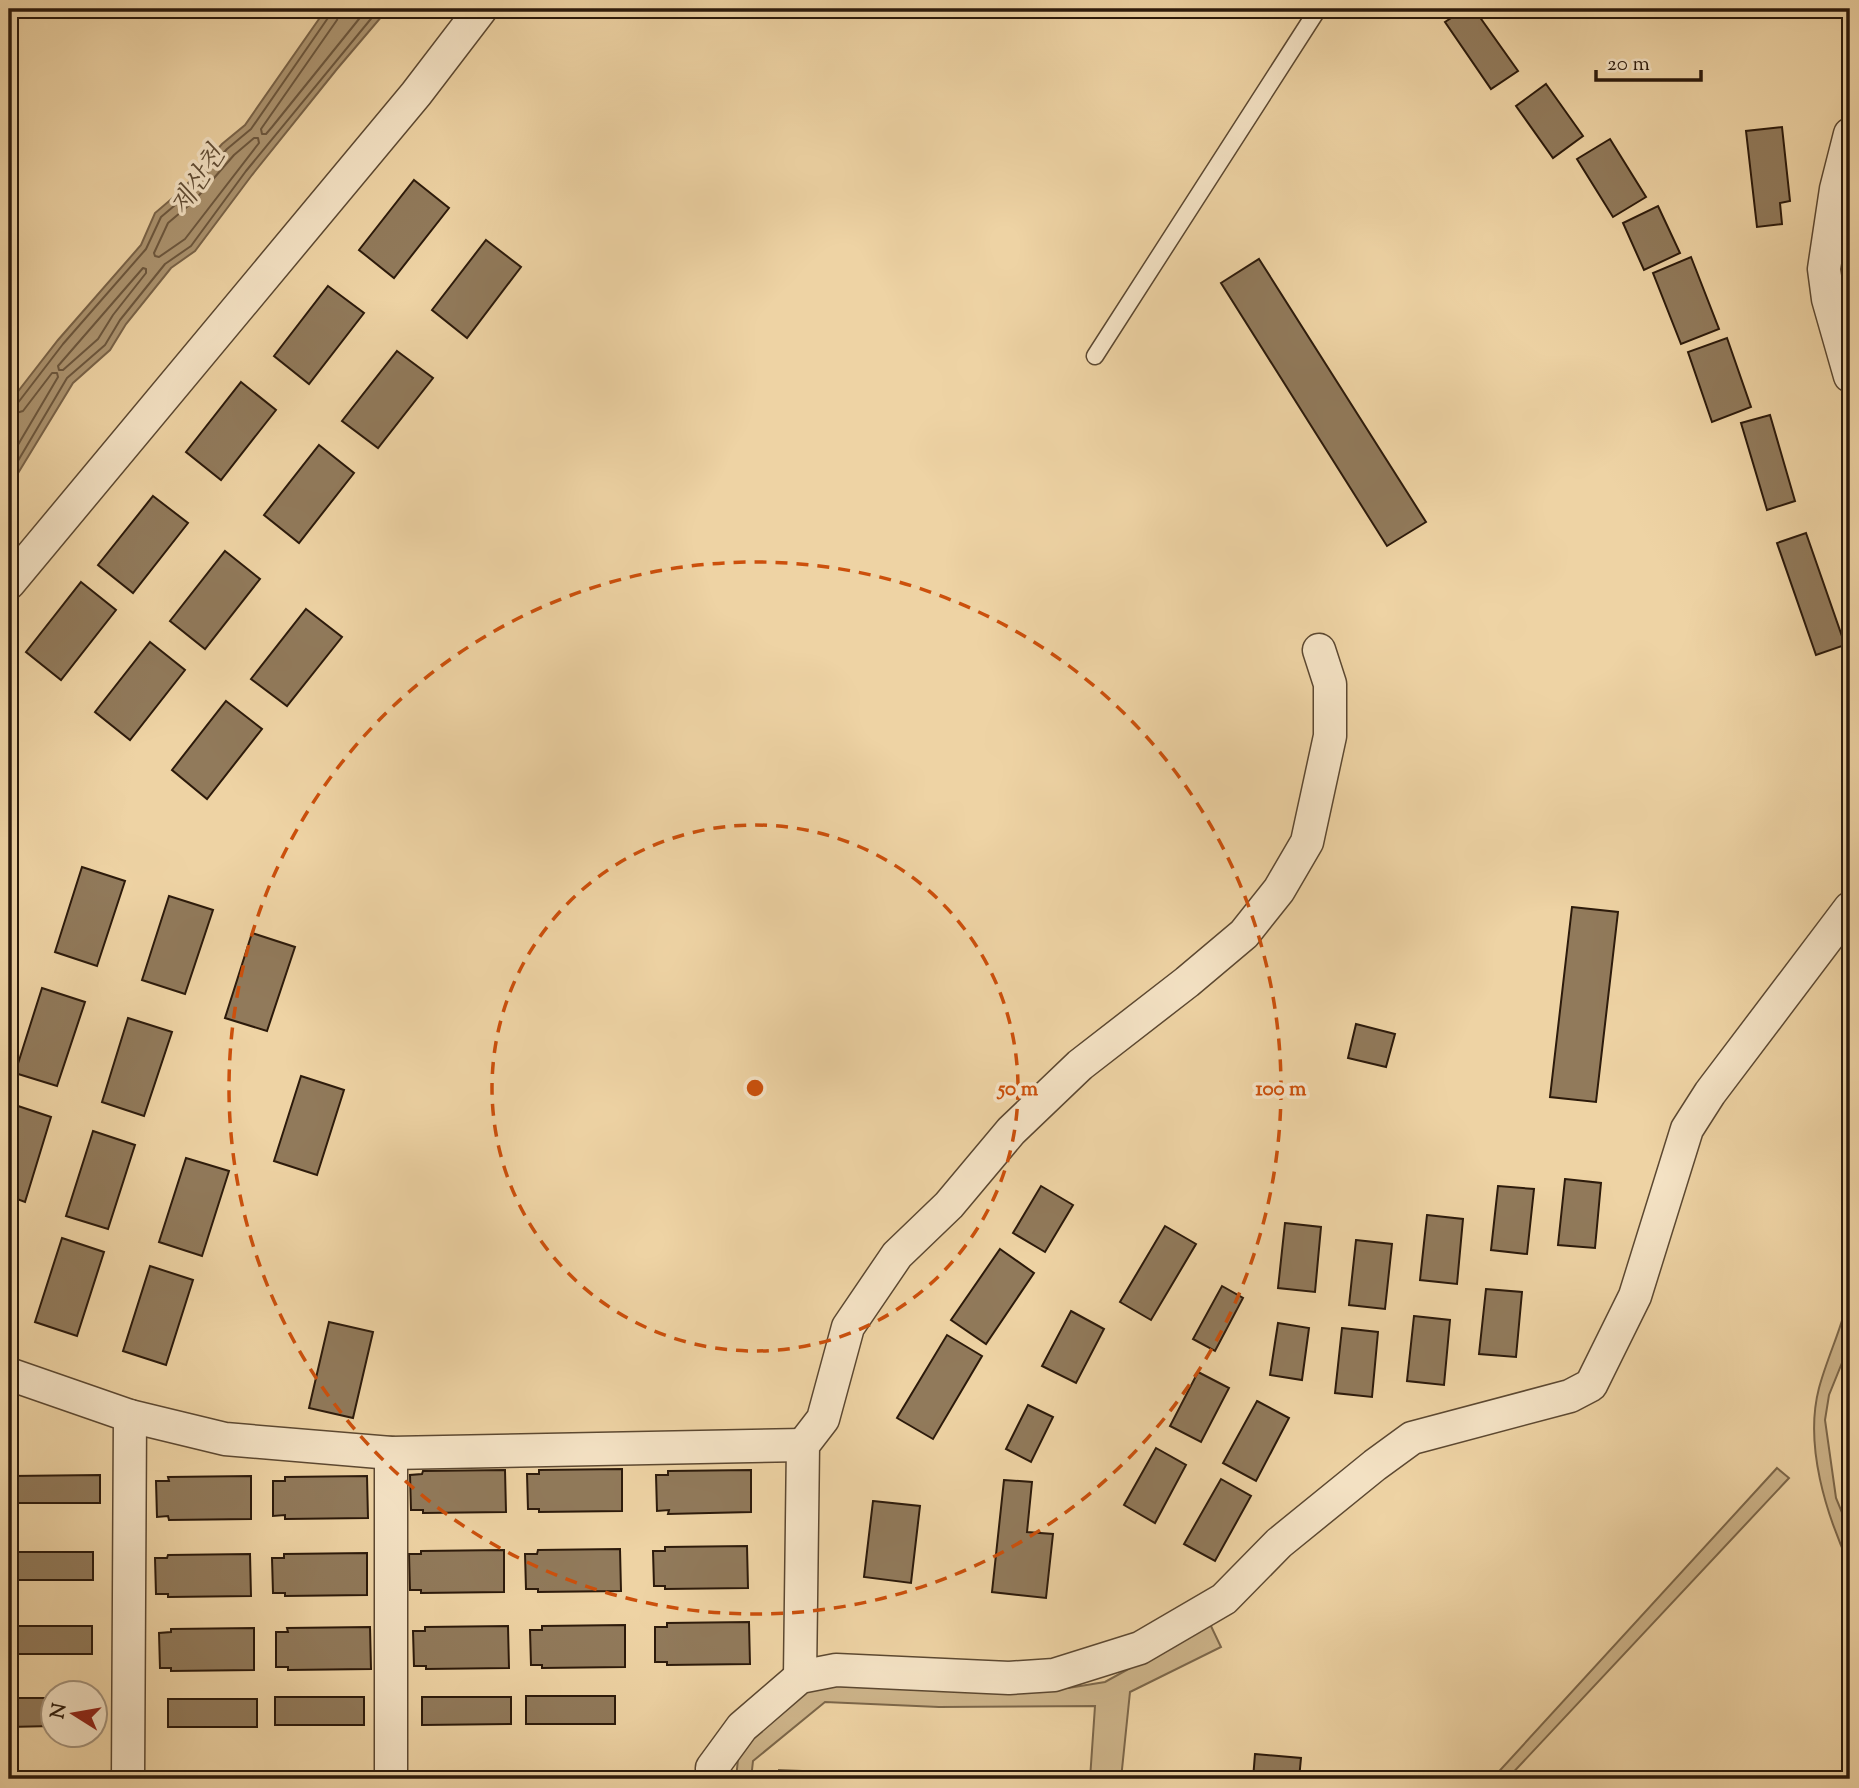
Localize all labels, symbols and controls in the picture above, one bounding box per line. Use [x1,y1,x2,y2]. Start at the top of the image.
scale bar [1596,38,1702,82]
text: 20 m [1607,50,1650,80]
water label: 제산천 [163,138,236,223]
text: 50 m [996,1075,1039,1105]
text: 100 m [1256,1075,1307,1105]
centre of rings [743,1076,767,1100]
north arrow [38,1680,108,1750]
text: N [45,1701,74,1721]

